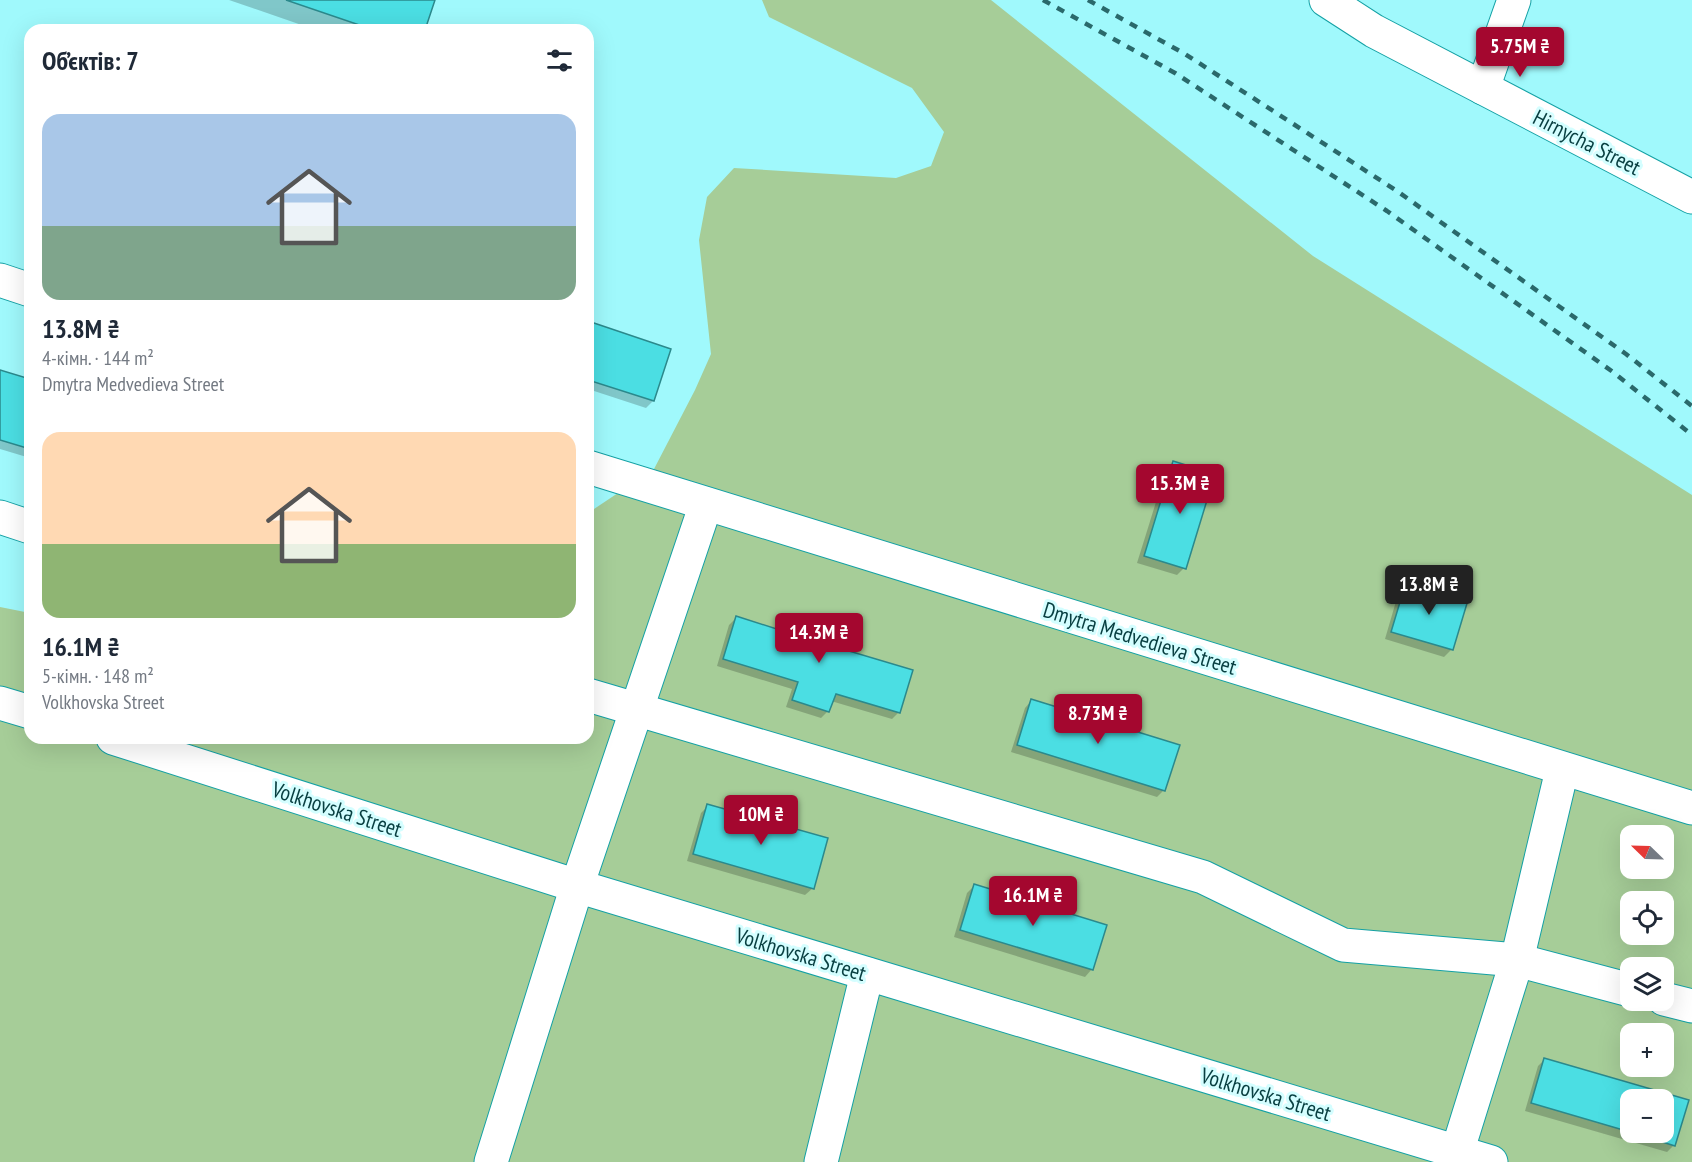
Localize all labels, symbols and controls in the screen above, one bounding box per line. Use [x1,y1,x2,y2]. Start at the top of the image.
pin: 5.75M ₴ [1465,27,1575,78]
text: 5.75M ₴ [1490,33,1550,59]
text: Об’єктів: 7 [42,44,139,77]
icon: filters [543,44,576,77]
street label: Hirnycha Street [1528,103,1646,181]
icon: home [255,153,363,261]
text: 13.8M ₴ [42,312,120,345]
text: 4-кімн. · 144 m² [42,345,154,371]
text: Dmytra Medvedieva Street [42,371,224,397]
pin: 15.3M ₴ [1125,464,1235,515]
text: 15.3M ₴ [1150,470,1210,496]
icon: home [255,471,363,579]
pin: 13.8M ₴ [1374,565,1484,616]
text: 13.8M ₴ [1399,571,1459,597]
street label: Dmytra Medvedieva Street [1040,595,1240,681]
pin: 14.3M ₴ [764,613,874,664]
text: 14.3M ₴ [789,619,849,645]
text: 16.1M ₴ [42,630,120,663]
text: 5-кімн. · 148 m² [42,663,154,689]
text: Volkhovska Street [42,689,165,715]
pin: 8.73M ₴ [1043,694,1153,745]
text: 8.73M ₴ [1068,700,1128,726]
street label: Volkhovska Street [268,775,405,843]
pin: 10M ₴ [719,795,803,846]
text: 10M ₴ [738,801,784,827]
north arrow [1620,825,1674,879]
map controls [1620,825,1674,1143]
pin: 16.1M ₴ [978,876,1088,927]
text: 16.1M ₴ [1003,882,1063,908]
button: locate [1620,891,1674,945]
street label: Volkhovska Street [732,921,870,987]
button: layers [1620,957,1674,1011]
button: + [1620,1023,1674,1077]
street label: Volkhovska Street [1197,1061,1335,1127]
button: − [1620,1089,1674,1143]

